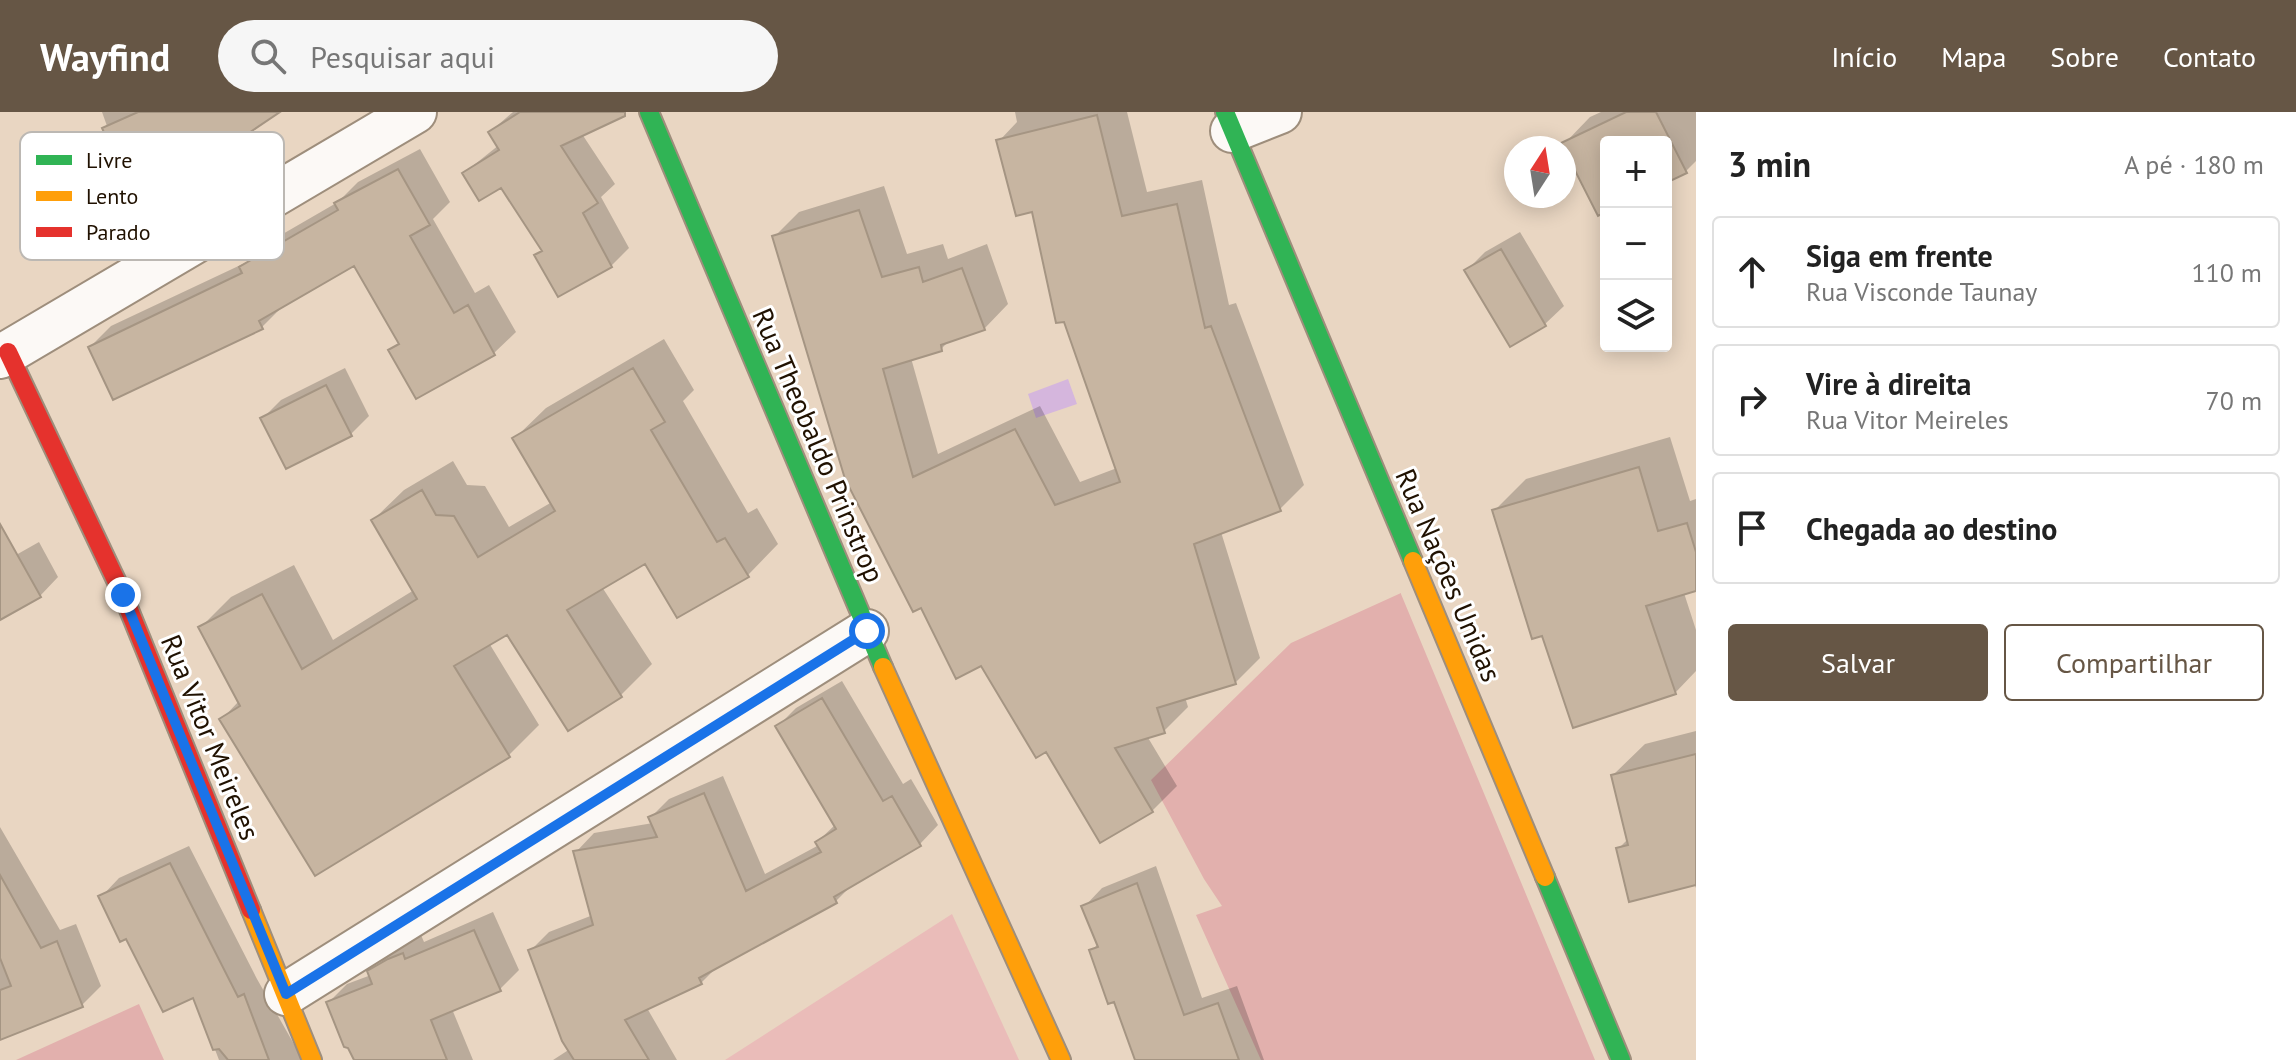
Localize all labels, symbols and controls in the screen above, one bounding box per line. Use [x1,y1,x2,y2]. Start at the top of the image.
search box [218,20,778,92]
text: Wayfind [40,32,170,81]
icon: search [246,34,290,78]
text: Pesquisar aqui [310,37,495,76]
text: Início [1831,38,1897,75]
text: Mapa [1941,38,2006,75]
text: Sobre [2050,38,2119,75]
text: Contato [2163,38,2256,75]
legend [20,132,284,260]
north arrow [1504,136,1576,208]
map controls [1600,136,1672,352]
button: + [1600,136,1672,208]
text: 3 min [1728,142,1811,186]
text: Livre [86,146,133,174]
text: A pé · 180 m [2124,148,2264,181]
text: Lento [86,182,138,210]
button: − [1600,208,1672,280]
text: Parado [86,218,150,246]
text: Siga em frente [1806,236,1993,275]
icon: ahead [1730,250,1774,294]
text: 110 m [2191,256,2262,289]
text: Rua Visconde Taunay [1806,275,2037,308]
button: layers [1600,280,1672,352]
street label: Rua Theobaldo Prinstrop [744,302,894,588]
text: Vire à direita [1806,364,1971,403]
icon: right [1730,378,1774,422]
text: 70 m [2206,384,2262,417]
text: Rua Vitor Meireles [1806,403,2009,436]
street label: Rua Nações Unidas [1387,463,1511,687]
icon: arrive [1730,506,1774,550]
text: Chegada ao destino [1806,509,2057,548]
route end [105,577,141,613]
route start [849,613,885,649]
button: Salvar [1728,624,1988,701]
button: Compartilhar [2004,624,2264,701]
street label: Rua Vitor Meireles [153,629,269,845]

